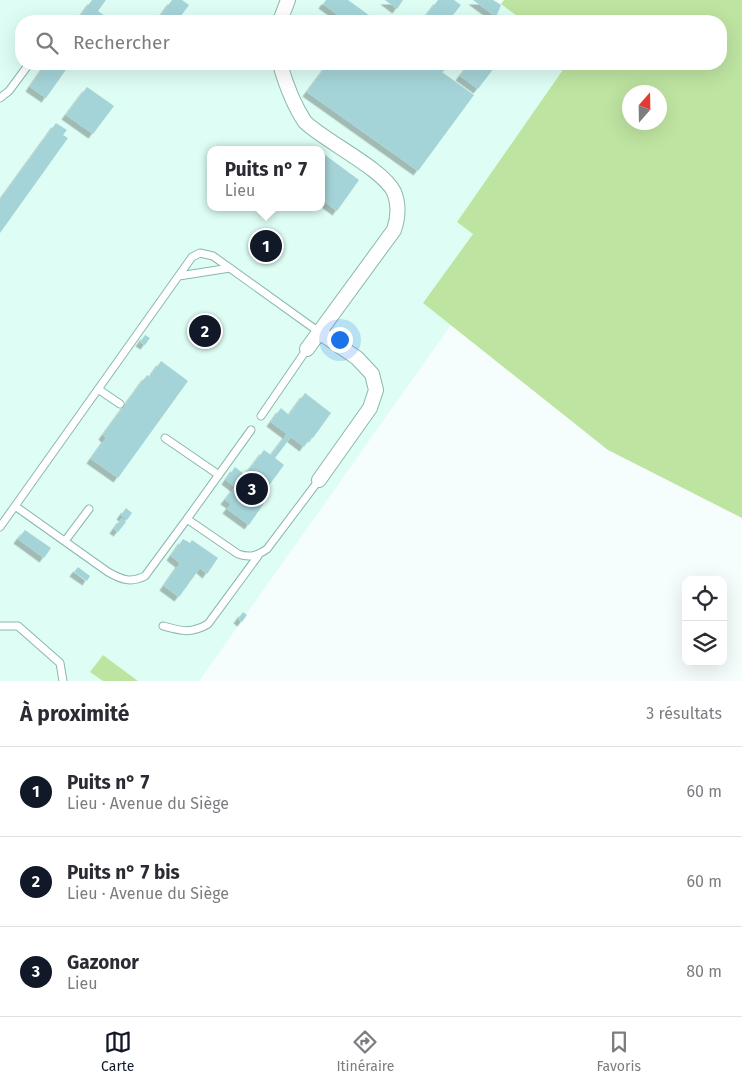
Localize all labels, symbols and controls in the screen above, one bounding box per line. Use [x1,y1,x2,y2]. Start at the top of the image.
search box [15,15,727,70]
icon: search [33,29,61,57]
text: Rechercher [73,31,170,54]
north arrow [622,85,667,130]
popup [207,146,325,211]
text: Puits n° 7 [225,158,307,181]
text: Lieu [225,181,255,200]
pin: 1 [250,227,282,265]
pin: 2 [189,312,221,350]
your location [327,327,353,353]
pin: 3 [236,470,268,508]
map controls [682,576,727,666]
button: locate [682,576,727,621]
button: layers [682,621,727,666]
text: À proximité [20,701,129,727]
text: 3 résultats [646,704,722,723]
text: Puits n° 7 [67,771,149,794]
text: 1 [32,782,40,801]
text: 60 m [687,782,722,801]
text: Lieu · Avenue du Siège [67,794,229,813]
text: Puits n° 7 bis [67,861,180,884]
text: 2 [32,872,40,891]
text: 60 m [687,872,722,891]
text: Lieu · Avenue du Siège [67,884,229,903]
text: Gazonor [67,951,139,974]
text: 3 [32,962,40,981]
text: 80 m [686,962,722,981]
text: Lieu [67,974,98,993]
tab: Carte [101,1028,134,1075]
tab: Itinéraire [336,1028,394,1075]
tab: Favoris [597,1028,641,1075]

